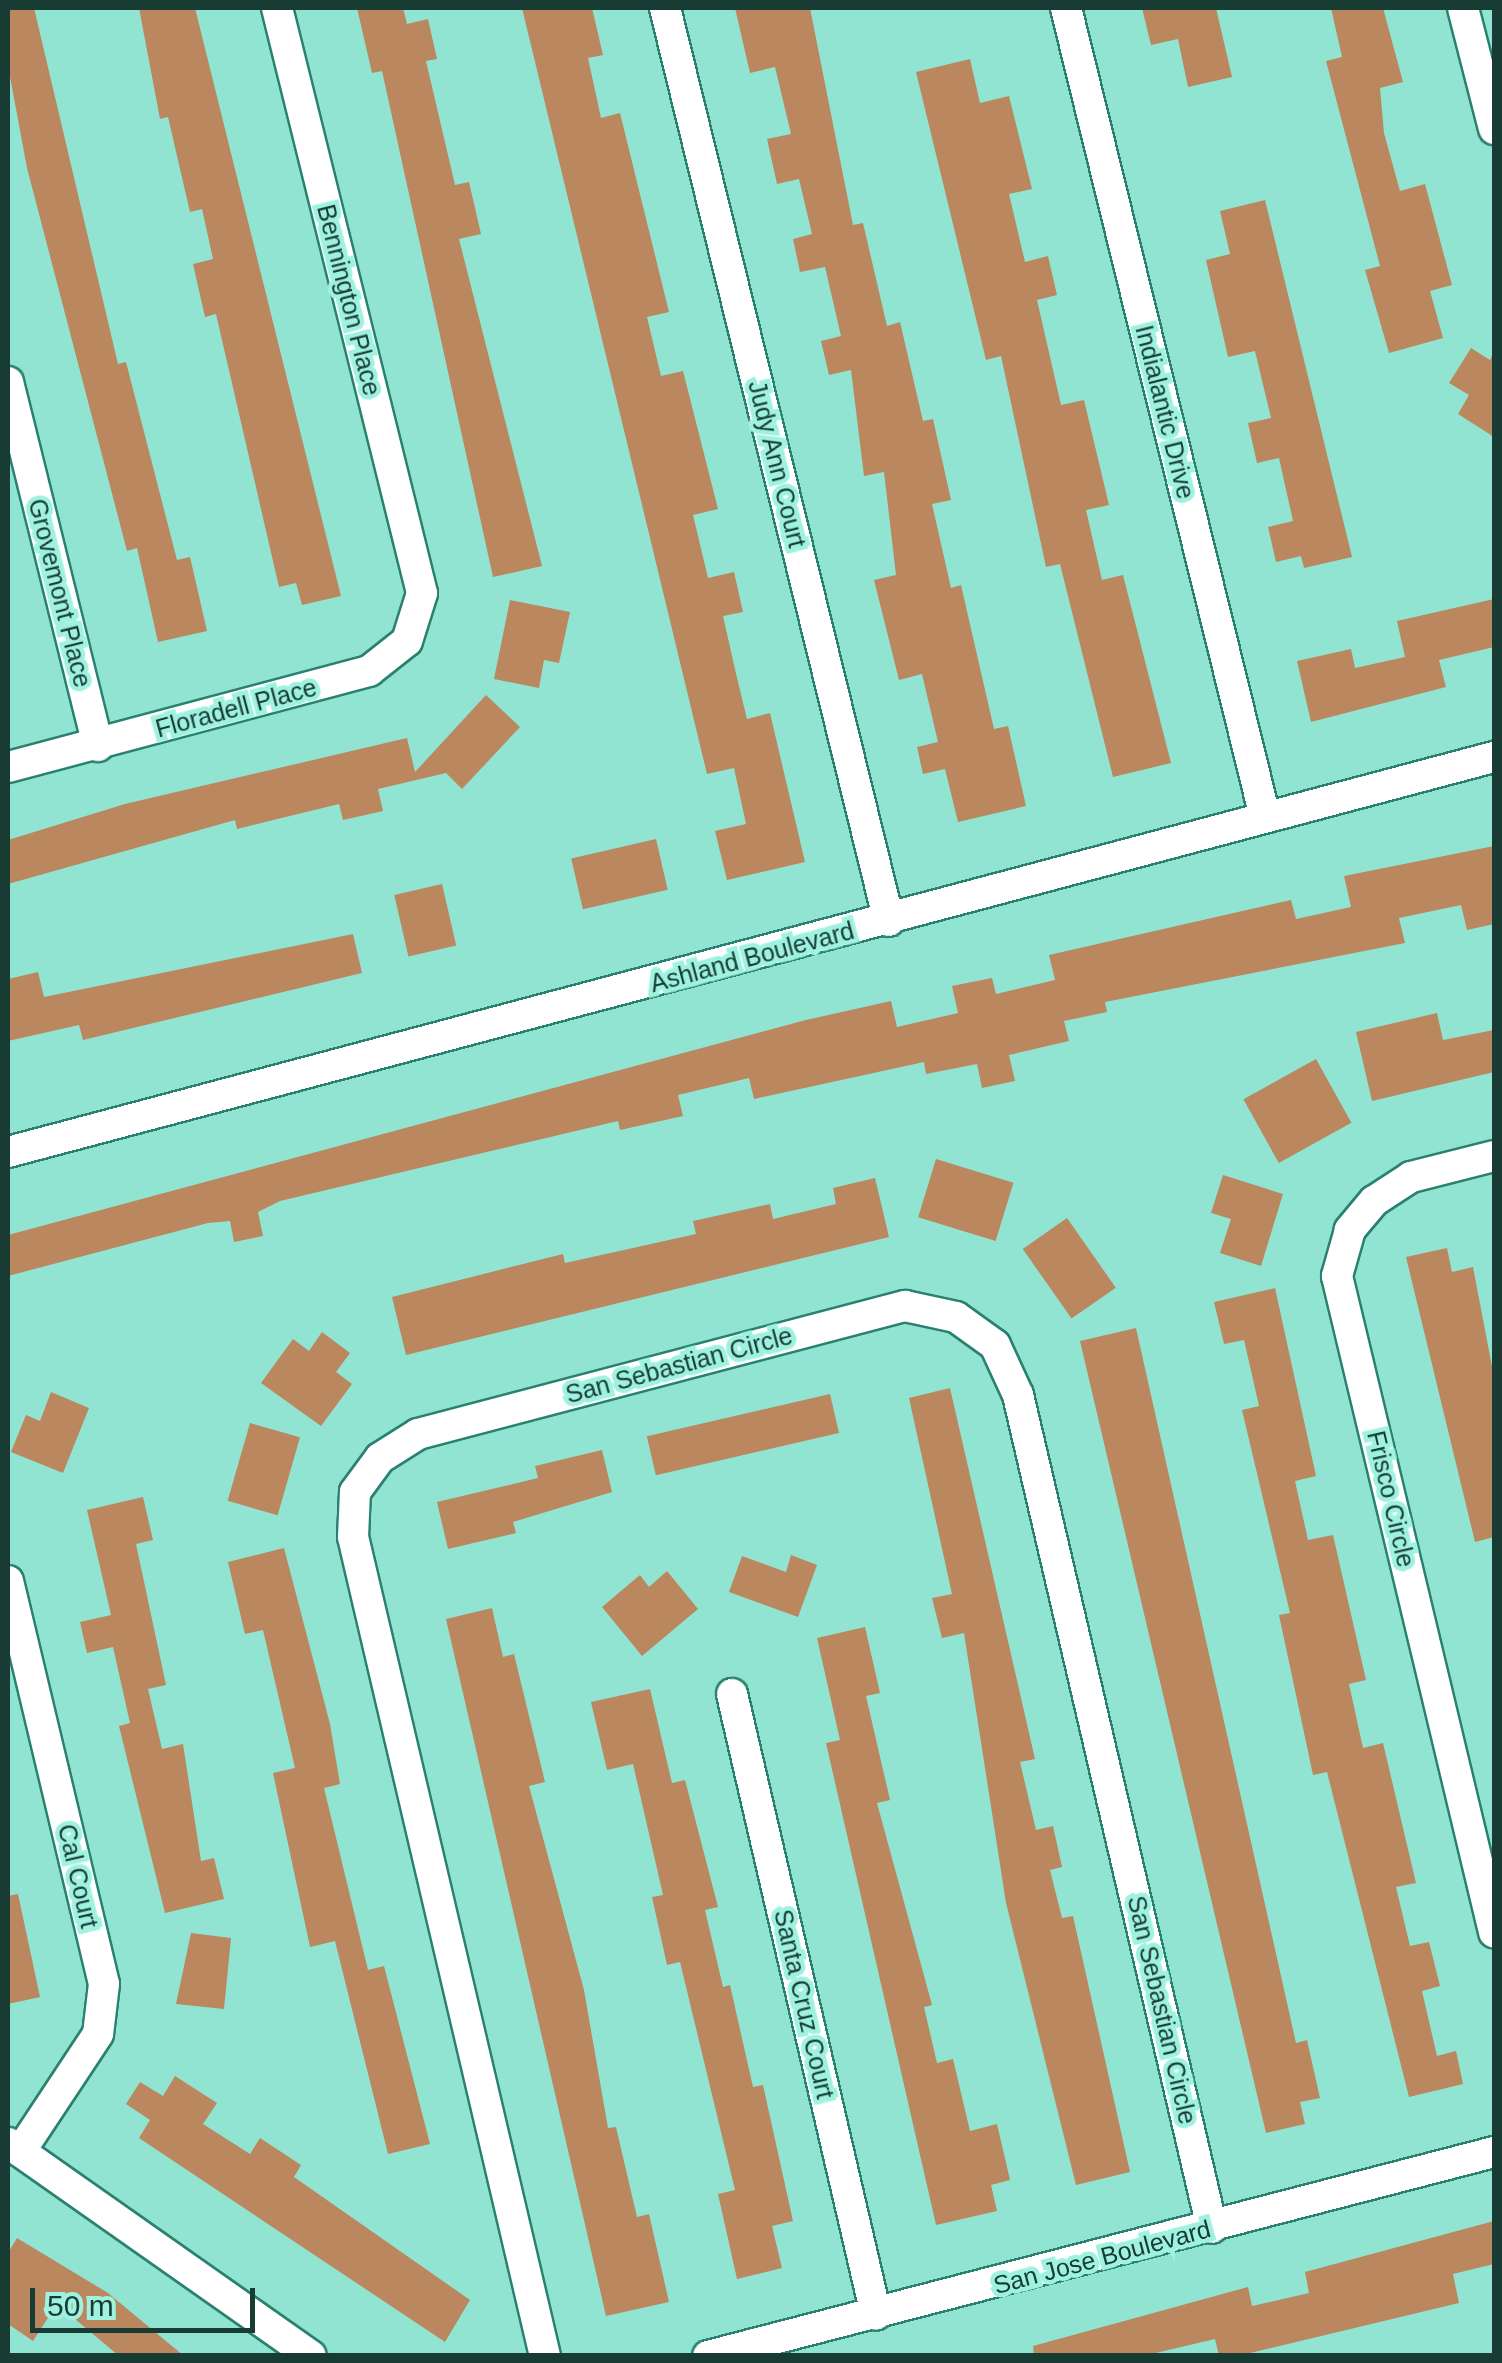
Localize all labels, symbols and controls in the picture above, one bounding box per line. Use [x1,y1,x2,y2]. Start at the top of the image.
street label: Bennington Place [311,201,387,399]
street label: Indialantic Drive [1129,322,1201,502]
street label: Judy Ann Court [742,377,812,551]
street label: Grovemont Place [22,496,98,690]
street label: Floradell Place [152,672,320,744]
street label: Ashland Boulevard [647,915,857,999]
street label: San Sebastian Circle [562,1320,796,1410]
street label: Frisco Circle [1361,1428,1421,1570]
street label: Cal Court [52,1821,104,1931]
street label: San Sebastian Circle [1121,1893,1203,2127]
street label: Santa Cruz Court [768,1907,840,2101]
street label: San Jose Boulevard [990,2214,1214,2300]
scale bar [35,2268,260,2330]
text: 50 m [47,2289,114,2322]

